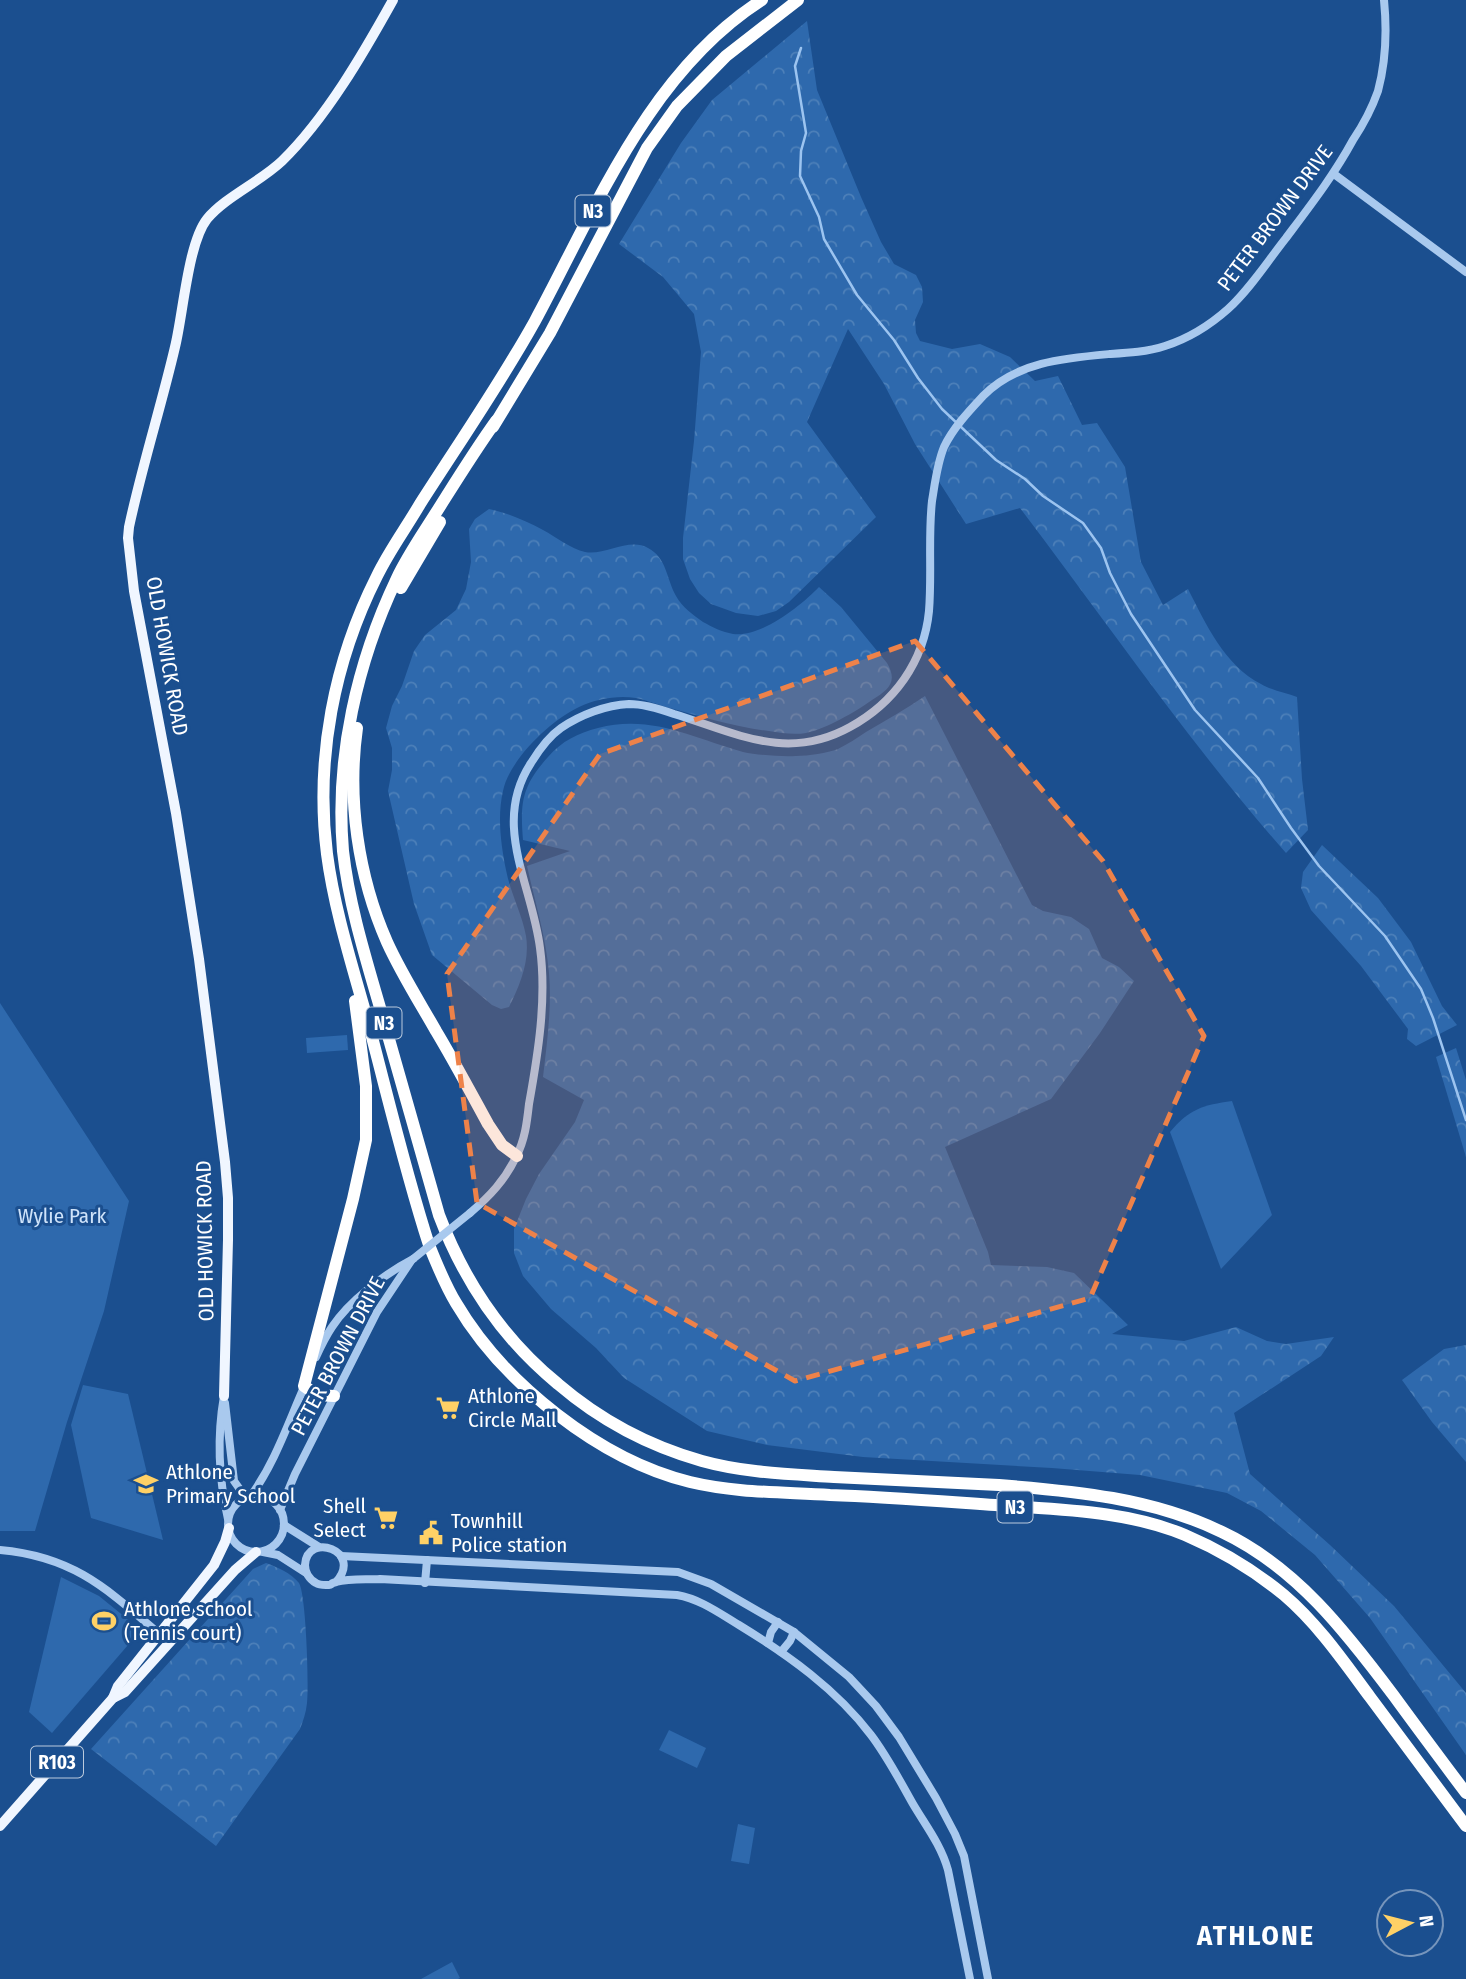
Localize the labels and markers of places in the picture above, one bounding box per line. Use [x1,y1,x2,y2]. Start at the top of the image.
place label: Athlone Circle Mall [468,1383,557,1433]
supermarket icon: Athlone Circle Mall [434,1394,462,1422]
place label: Athlone Primary School [166,1459,296,1509]
school or university icon: Athlone Primary School [132,1470,160,1498]
place label: Shell Select [314,1493,366,1543]
supermarket icon: Shell Select [372,1504,400,1532]
place label: Townhill Police station [451,1508,567,1558]
public building icon: Townhill Police station [417,1519,445,1547]
place label: Athlone school (Tennis court) [124,1596,253,1646]
sports icon: Athlone school (Tennis court) [90,1607,118,1635]

